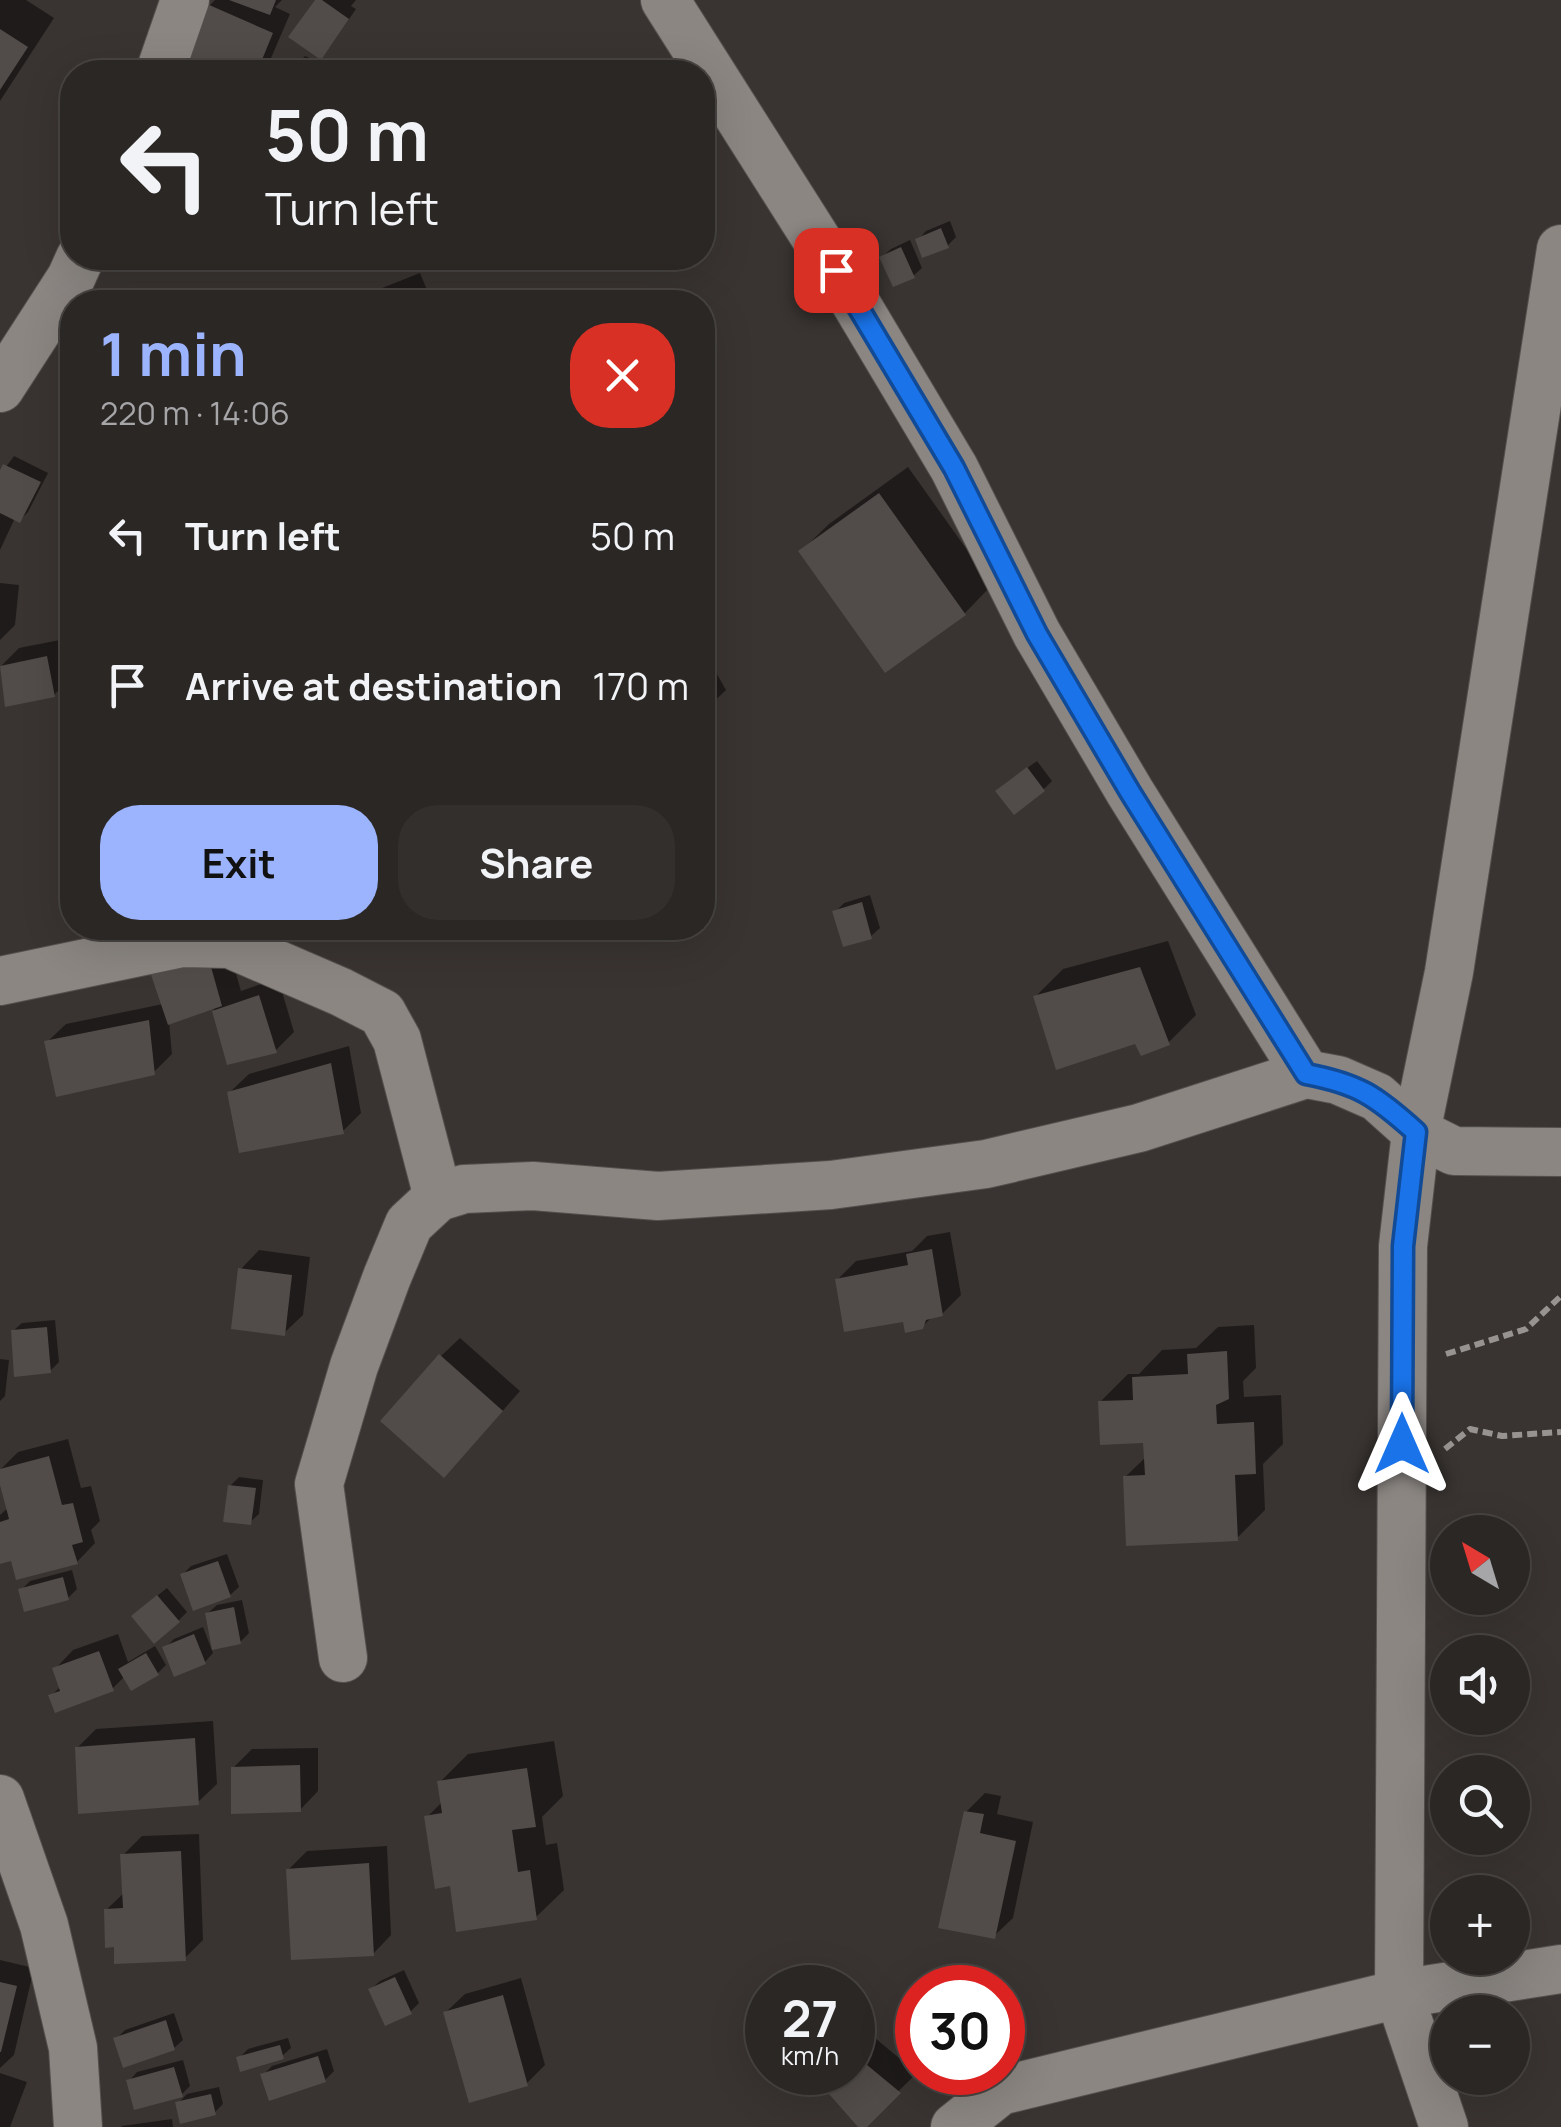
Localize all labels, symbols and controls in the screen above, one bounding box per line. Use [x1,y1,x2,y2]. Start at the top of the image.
text: 50 m [265,86,429,182]
icon: left [100,100,230,230]
text: Turn left [265,177,439,239]
pin [794,228,879,313]
icon: arrive [809,243,864,298]
text: 1 min [100,312,247,394]
button: close [570,323,675,428]
text: 220 m · 14:06 [100,391,290,435]
icon: left [100,508,155,563]
text: Turn left [185,509,341,561]
text: 50 m [590,509,675,561]
icon: arrive [100,658,155,713]
text: Arrive at destination [185,659,562,711]
text: 170 m [592,659,689,711]
button: Exit [100,805,378,920]
button: Share [398,805,675,920]
position arrow [1350,1392,1454,1496]
north arrow [1430,1515,1530,1615]
map controls [1430,1515,1530,2095]
button: sound [1430,1635,1530,1735]
button: search [1430,1755,1530,1855]
button: + [1430,1875,1530,1975]
speed limit sign: 30 [895,1965,1025,2095]
text: 27 [782,1984,838,2052]
button: − [1430,1995,1530,2095]
text: km/h [781,2038,839,2073]

